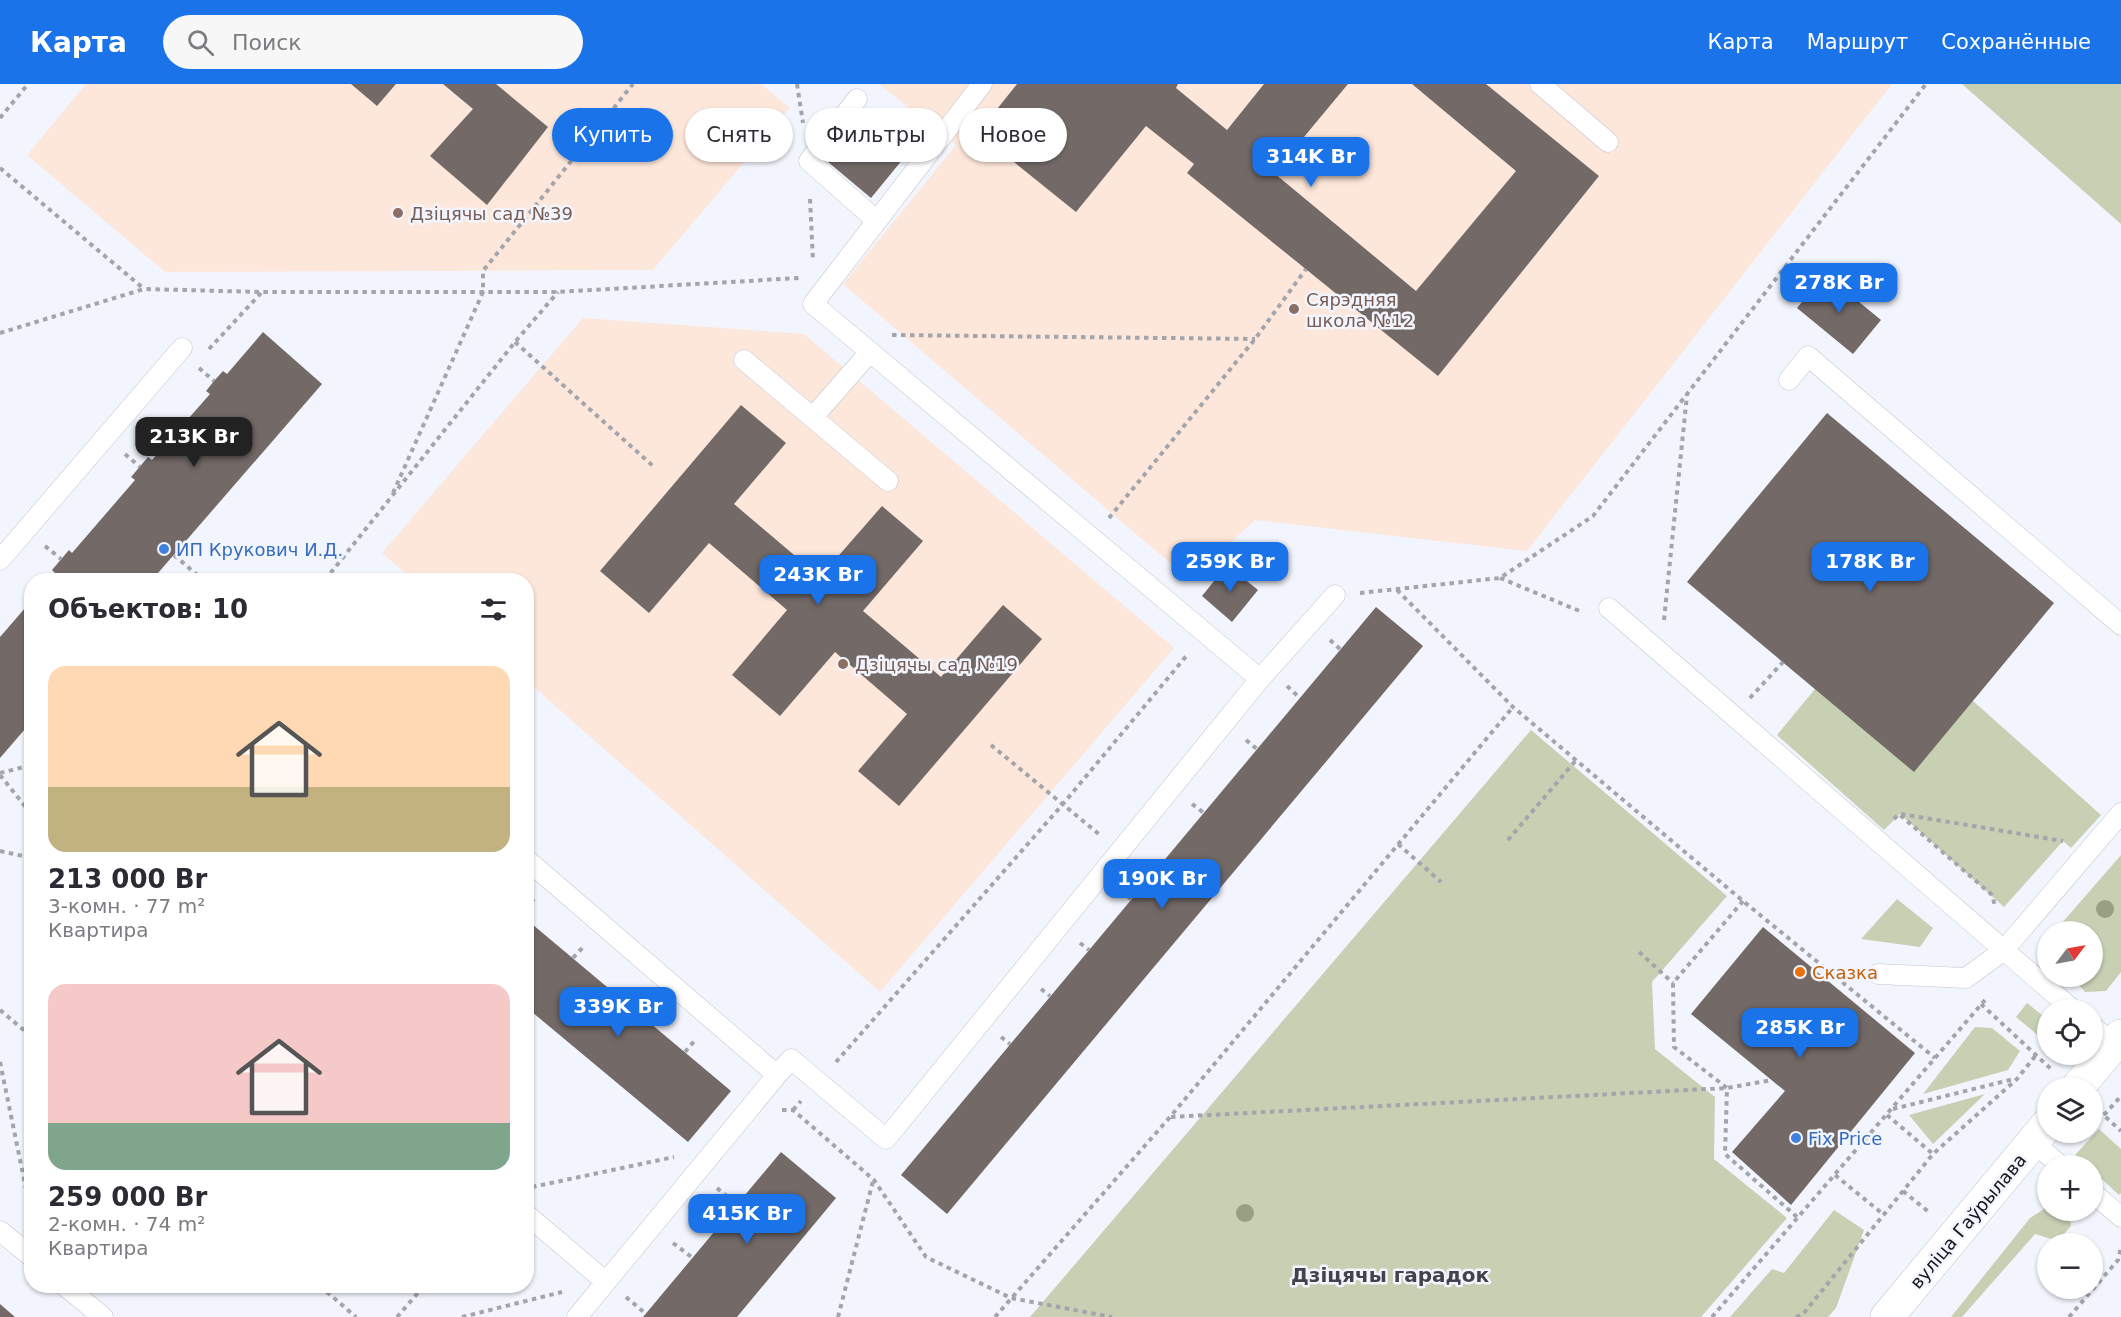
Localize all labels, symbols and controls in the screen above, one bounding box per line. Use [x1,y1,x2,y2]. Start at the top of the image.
search box [163,15,583,69]
text: Карта [30,26,127,59]
icon: search [184,26,217,59]
text: Поиск [232,30,302,55]
text: Карта [1708,30,1774,54]
text: Маршрут [1807,30,1908,54]
text: Сохранённые [1941,30,2091,54]
chip: Купить [552,108,673,162]
chip: Снять [685,108,793,162]
chip: Фильтры [805,108,947,162]
chip: Новое [959,108,1067,162]
pin: 314K Br [1256,137,1366,188]
text: 314K Br [1266,144,1356,168]
place label: Дзіцячы сад №39 [410,203,573,224]
marker: Дзіцячы сад №39 [391,206,405,220]
pin: 278K Br [1784,263,1894,314]
text: 278K Br [1794,270,1884,294]
place label: Сярэдняя школа №12 [1306,289,1414,331]
marker: Сярэдняя школа №12 [1287,302,1301,316]
pin: 213K Br [139,417,249,468]
text: 213K Br [149,424,239,448]
place label: ИП Крукович И.Д. [176,539,343,560]
marker: ИП Крукович И.Д. [157,542,171,556]
pin: 259K Br [1175,542,1285,593]
pin: 178K Br [1815,542,1925,593]
text: 259K Br [1185,549,1275,573]
text: 178K Br [1825,549,1915,573]
pin: 243K Br [763,555,873,606]
text: 243K Br [773,562,863,586]
icon: filters [477,593,510,626]
text: Объектов: 10 [48,594,248,624]
place label: Дзіцячы сад №19 [855,654,1018,675]
marker: Дзіцячы сад №19 [836,657,850,671]
icon: home [225,705,333,813]
pin: 190K Br [1107,859,1217,910]
text: 213 000 Br [48,864,207,894]
text: 190K Br [1117,866,1207,890]
text: 3-комн. · 77 m² [48,894,205,918]
text: Квартира [48,918,149,942]
north arrow [2037,921,2103,987]
map controls [2037,921,2103,1299]
place label: Сказка [1812,962,1878,983]
marker: Сказка [1793,965,1807,979]
pin: 339K Br [563,987,673,1038]
text: 339K Br [573,994,663,1018]
button: locate [2037,999,2103,1065]
pin: 285K Br [1745,1008,1855,1059]
text: 285K Br [1755,1015,1845,1039]
icon: home [225,1023,333,1131]
button: layers [2037,1077,2103,1143]
place label: Fix Price [1808,1128,1882,1149]
marker: Fix Price [1789,1131,1803,1145]
street label: вуліца Гаўрылава [1906,1149,2030,1293]
button: + [2037,1155,2103,1221]
text: 259 000 Br [48,1182,207,1212]
pin: 415K Br [692,1194,802,1245]
text: 415K Br [702,1201,792,1225]
text: 2-комн. · 74 m² [48,1212,205,1236]
button: − [2037,1233,2103,1299]
text: Квартира [48,1236,149,1260]
district label: Дзіцячы гарадок [1291,1263,1489,1287]

